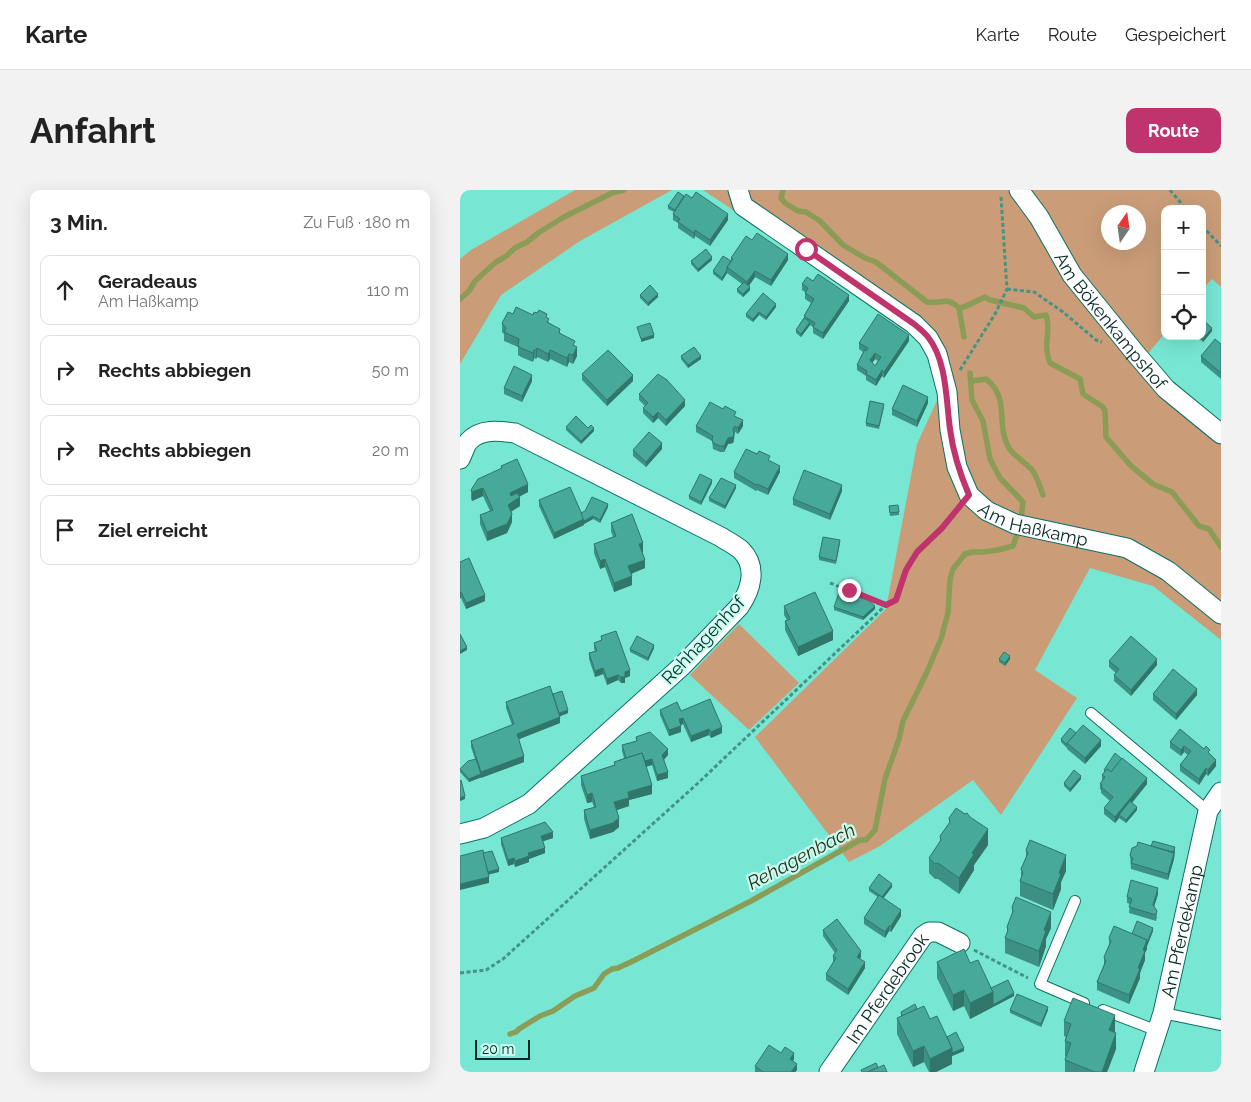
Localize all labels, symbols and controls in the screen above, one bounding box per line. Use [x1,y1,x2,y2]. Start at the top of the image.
text: Karte [25,20,87,49]
text: Karte [976,24,1020,45]
text: Route [1048,24,1097,45]
text: Gespeichert [1125,24,1226,45]
button: Route [1126,108,1221,153]
text: Anfahrt [30,110,156,151]
north arrow [1101,205,1146,250]
map controls [1161,205,1206,340]
button: + [1161,205,1206,250]
text: 3 Min. [50,210,108,235]
text: Zu Fuß · 180 m [303,213,410,232]
route start [795,238,818,261]
street label: Am Bökenkampshof [1051,248,1172,394]
button: − [1161,250,1206,295]
text: Geradeaus [98,270,197,292]
icon: ahead [51,276,79,304]
text: 110 m [367,281,409,300]
text: Am Haßkamp [98,292,199,311]
button: locate [1161,295,1206,340]
icon: right [51,356,79,384]
text: Rechts abbiegen [98,359,251,381]
text: 50 m [372,361,409,380]
icon: right [51,436,79,464]
text: Rechts abbiegen [98,439,251,461]
text: 20 m [372,441,409,460]
street label: Am Haßkamp [974,498,1090,550]
icon: arrive [51,516,79,544]
text: Ziel erreicht [98,519,208,541]
route end [838,579,861,602]
street label: Rehhagenhof [657,591,750,688]
water label: Rehagenbach [743,818,859,894]
street label: Am Pferdekamp [1156,863,1206,999]
street label: Im Pferdebrook [842,929,933,1047]
scale bar [475,1037,530,1060]
text: 20 m [482,1041,514,1057]

